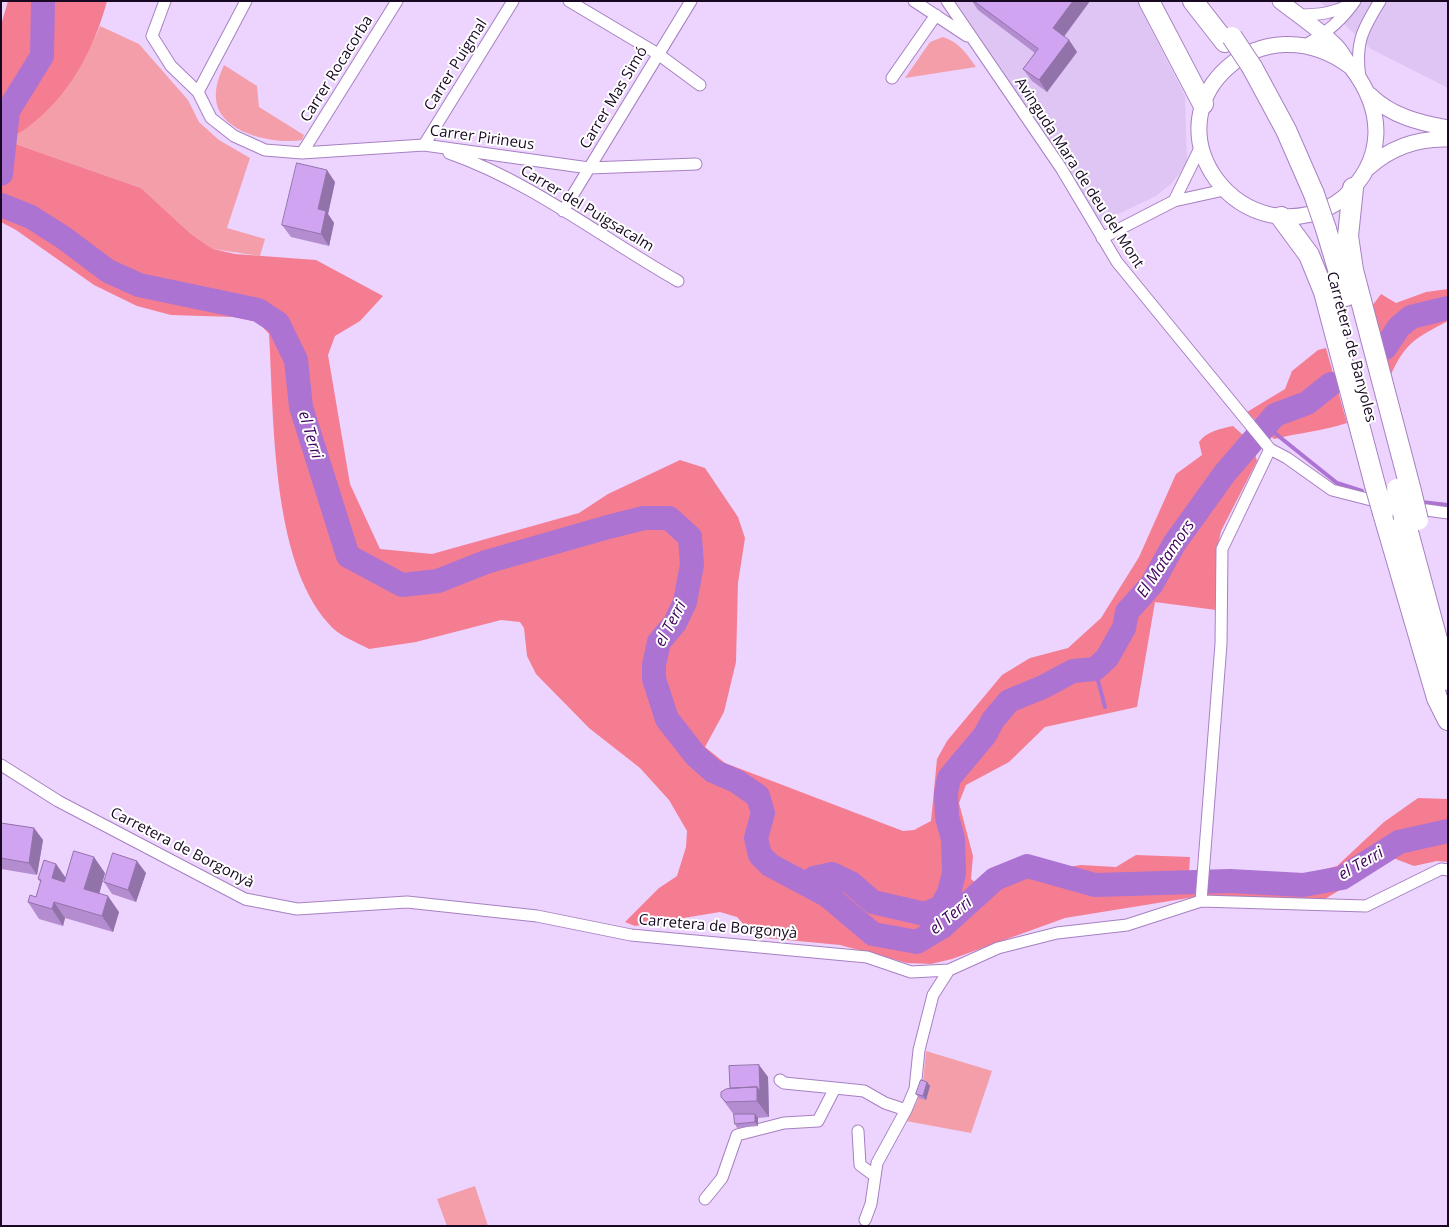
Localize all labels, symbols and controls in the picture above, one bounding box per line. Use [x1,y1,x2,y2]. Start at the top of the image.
street label: Carrer Rocacorba [297,12,377,126]
street label: Carrer Puigmal [421,16,491,114]
street label: Carrer Mas Simó [576,44,652,152]
street label: Avinguda Mara de deu del Mont [1011,74,1147,272]
street label: Carrer Pirineus [429,122,535,154]
street label: Carrer del Puigsacalm [517,162,657,256]
street label: Carretera de Banyoles [1322,270,1380,424]
water label: el Terri [294,409,326,461]
water label: El Matamors [1133,517,1199,601]
water label: el Terri [651,598,691,650]
street label: Carretera de Borgonyà [107,804,257,892]
water label: el Terri [1335,843,1387,885]
water label: el Terri [926,893,976,939]
street label: Carretera de Borgonyà [638,911,798,943]

